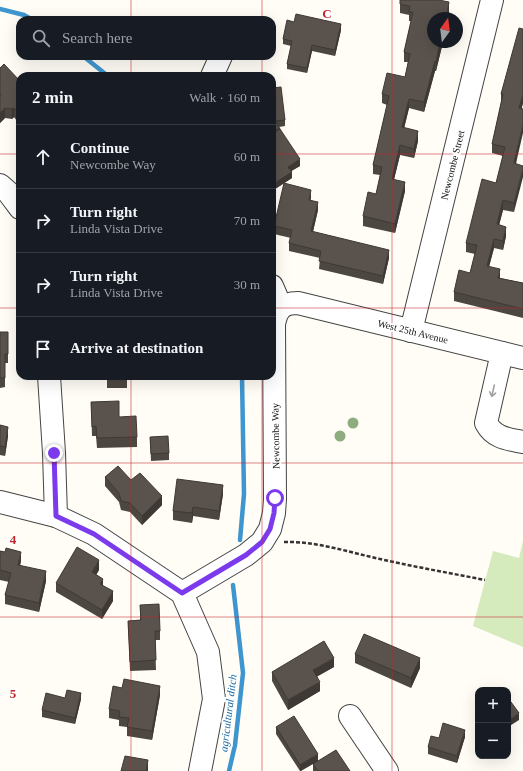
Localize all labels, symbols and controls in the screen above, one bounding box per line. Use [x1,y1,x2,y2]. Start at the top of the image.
text: C [322,6,332,21]
north arrow [427,12,463,48]
search box [16,16,276,60]
icon: search [30,27,52,49]
text: Search here [62,30,132,46]
text: 2 min [32,88,73,107]
text: Walk · 160 m [189,90,260,105]
street label: Newcombe Street [439,129,467,201]
text: Continue [70,140,129,156]
icon: ahead [32,146,54,168]
text: 60 m [234,149,260,164]
text: Newcombe Way [70,157,156,172]
text: Turn right [70,204,137,220]
icon: right [32,210,54,232]
text: 70 m [234,213,260,228]
text: Linda Vista Drive [70,221,163,236]
text: Turn right [70,268,137,284]
icon: right [32,274,54,296]
text: 30 m [234,277,260,292]
text: Linda Vista Drive [70,285,163,300]
street label: West 25th Avenue [376,317,450,346]
icon: arrive [32,338,54,360]
text: Arrive at destination [70,340,203,356]
one-way arrow [489,384,497,397]
street label: Newcombe Way [269,403,282,469]
route end [45,444,63,462]
route start [266,489,284,507]
text: 4 [10,532,17,547]
water label: agricultural ditch [217,673,239,752]
text: 5 [10,686,17,701]
map controls [475,687,511,759]
button: + [475,687,511,723]
button: − [475,723,511,759]

